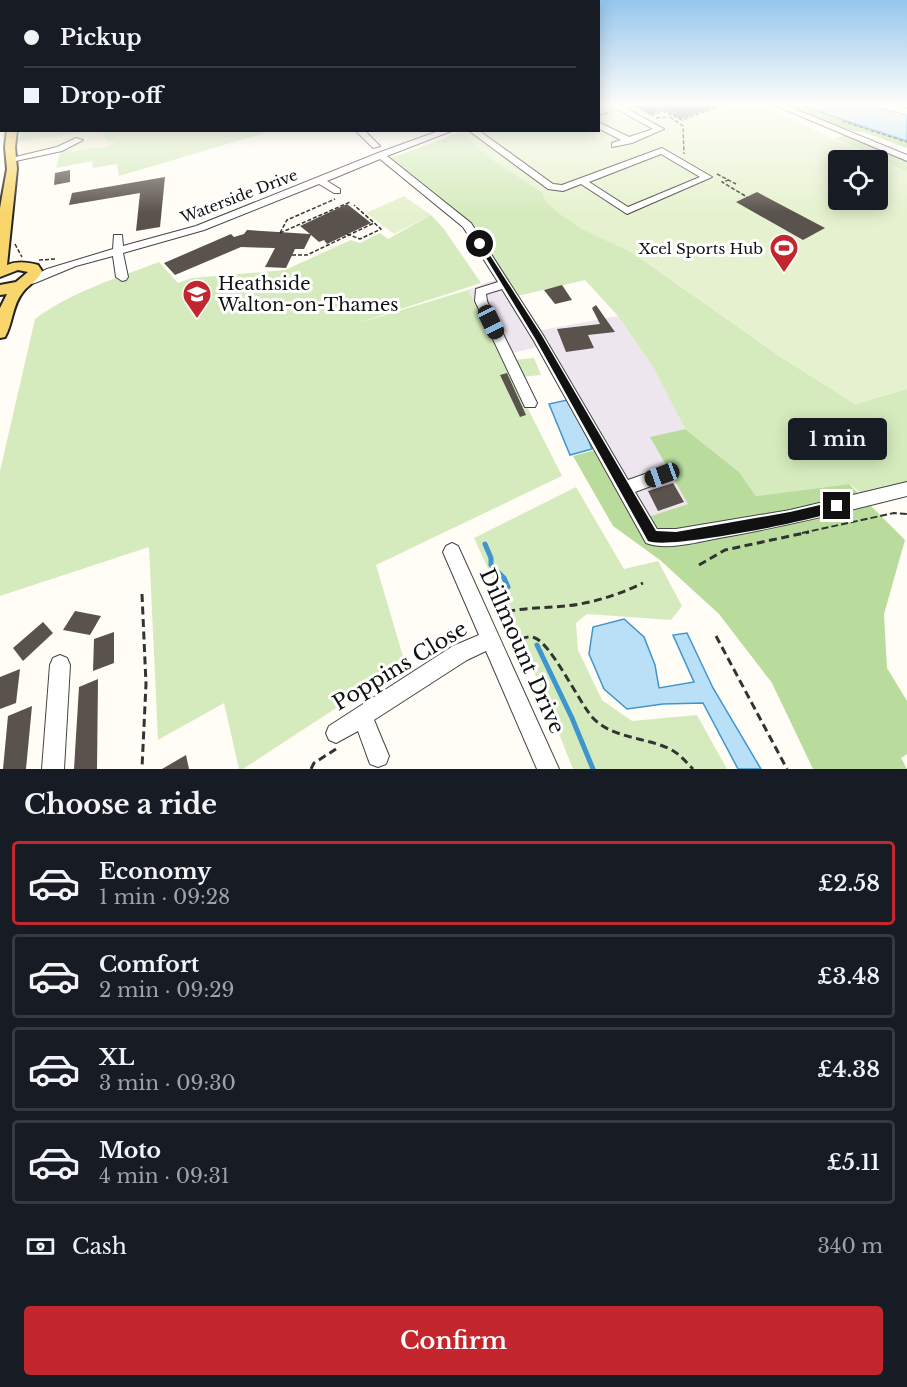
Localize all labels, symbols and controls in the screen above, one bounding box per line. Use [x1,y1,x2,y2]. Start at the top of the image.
text: Pickup [60,24,142,51]
text: Drop-off [60,82,162,109]
map controls [828,150,888,210]
button: locate [828,150,888,210]
street label: Waterside Drive [177,165,300,227]
route start [466,230,493,257]
sports icon: Xcel Sports Hub [768,232,800,274]
place label: Xcel Sports Hub [638,239,763,258]
place label: Heathside Walton-on-Thames [217,273,398,316]
school or university icon: Heathside Walton-on-Thames [181,278,213,320]
car [475,302,507,342]
callout: 1 min [788,419,886,461]
text: 1 min [809,427,866,451]
car [642,460,682,490]
route end [823,492,850,519]
street label: Dillmount Drive [474,564,570,738]
street label: Poppins Close [328,616,472,716]
text: Choose a ride [24,788,217,821]
icon: car [27,856,81,910]
text: Economy [99,858,211,885]
text: £2.58 [818,870,880,897]
text: 1 min · 09:28 [99,885,230,909]
icon: car [27,949,81,1003]
text: Comfort [99,951,199,978]
text: £3.48 [817,963,880,990]
text: 2 min · 09:29 [99,978,234,1002]
icon: car [27,1042,81,1096]
text: XL [99,1044,134,1071]
text: £4.38 [817,1056,880,1083]
text: 3 min · 09:30 [99,1071,236,1095]
icon: car [27,1135,81,1189]
text: Moto [99,1137,161,1164]
text: £5.11 [827,1149,880,1176]
text: 4 min · 09:31 [99,1164,230,1188]
icon: cash [24,1230,57,1263]
text: Cash [72,1233,127,1260]
text: 340 m [818,1234,883,1258]
button: Confirm [24,1306,883,1375]

